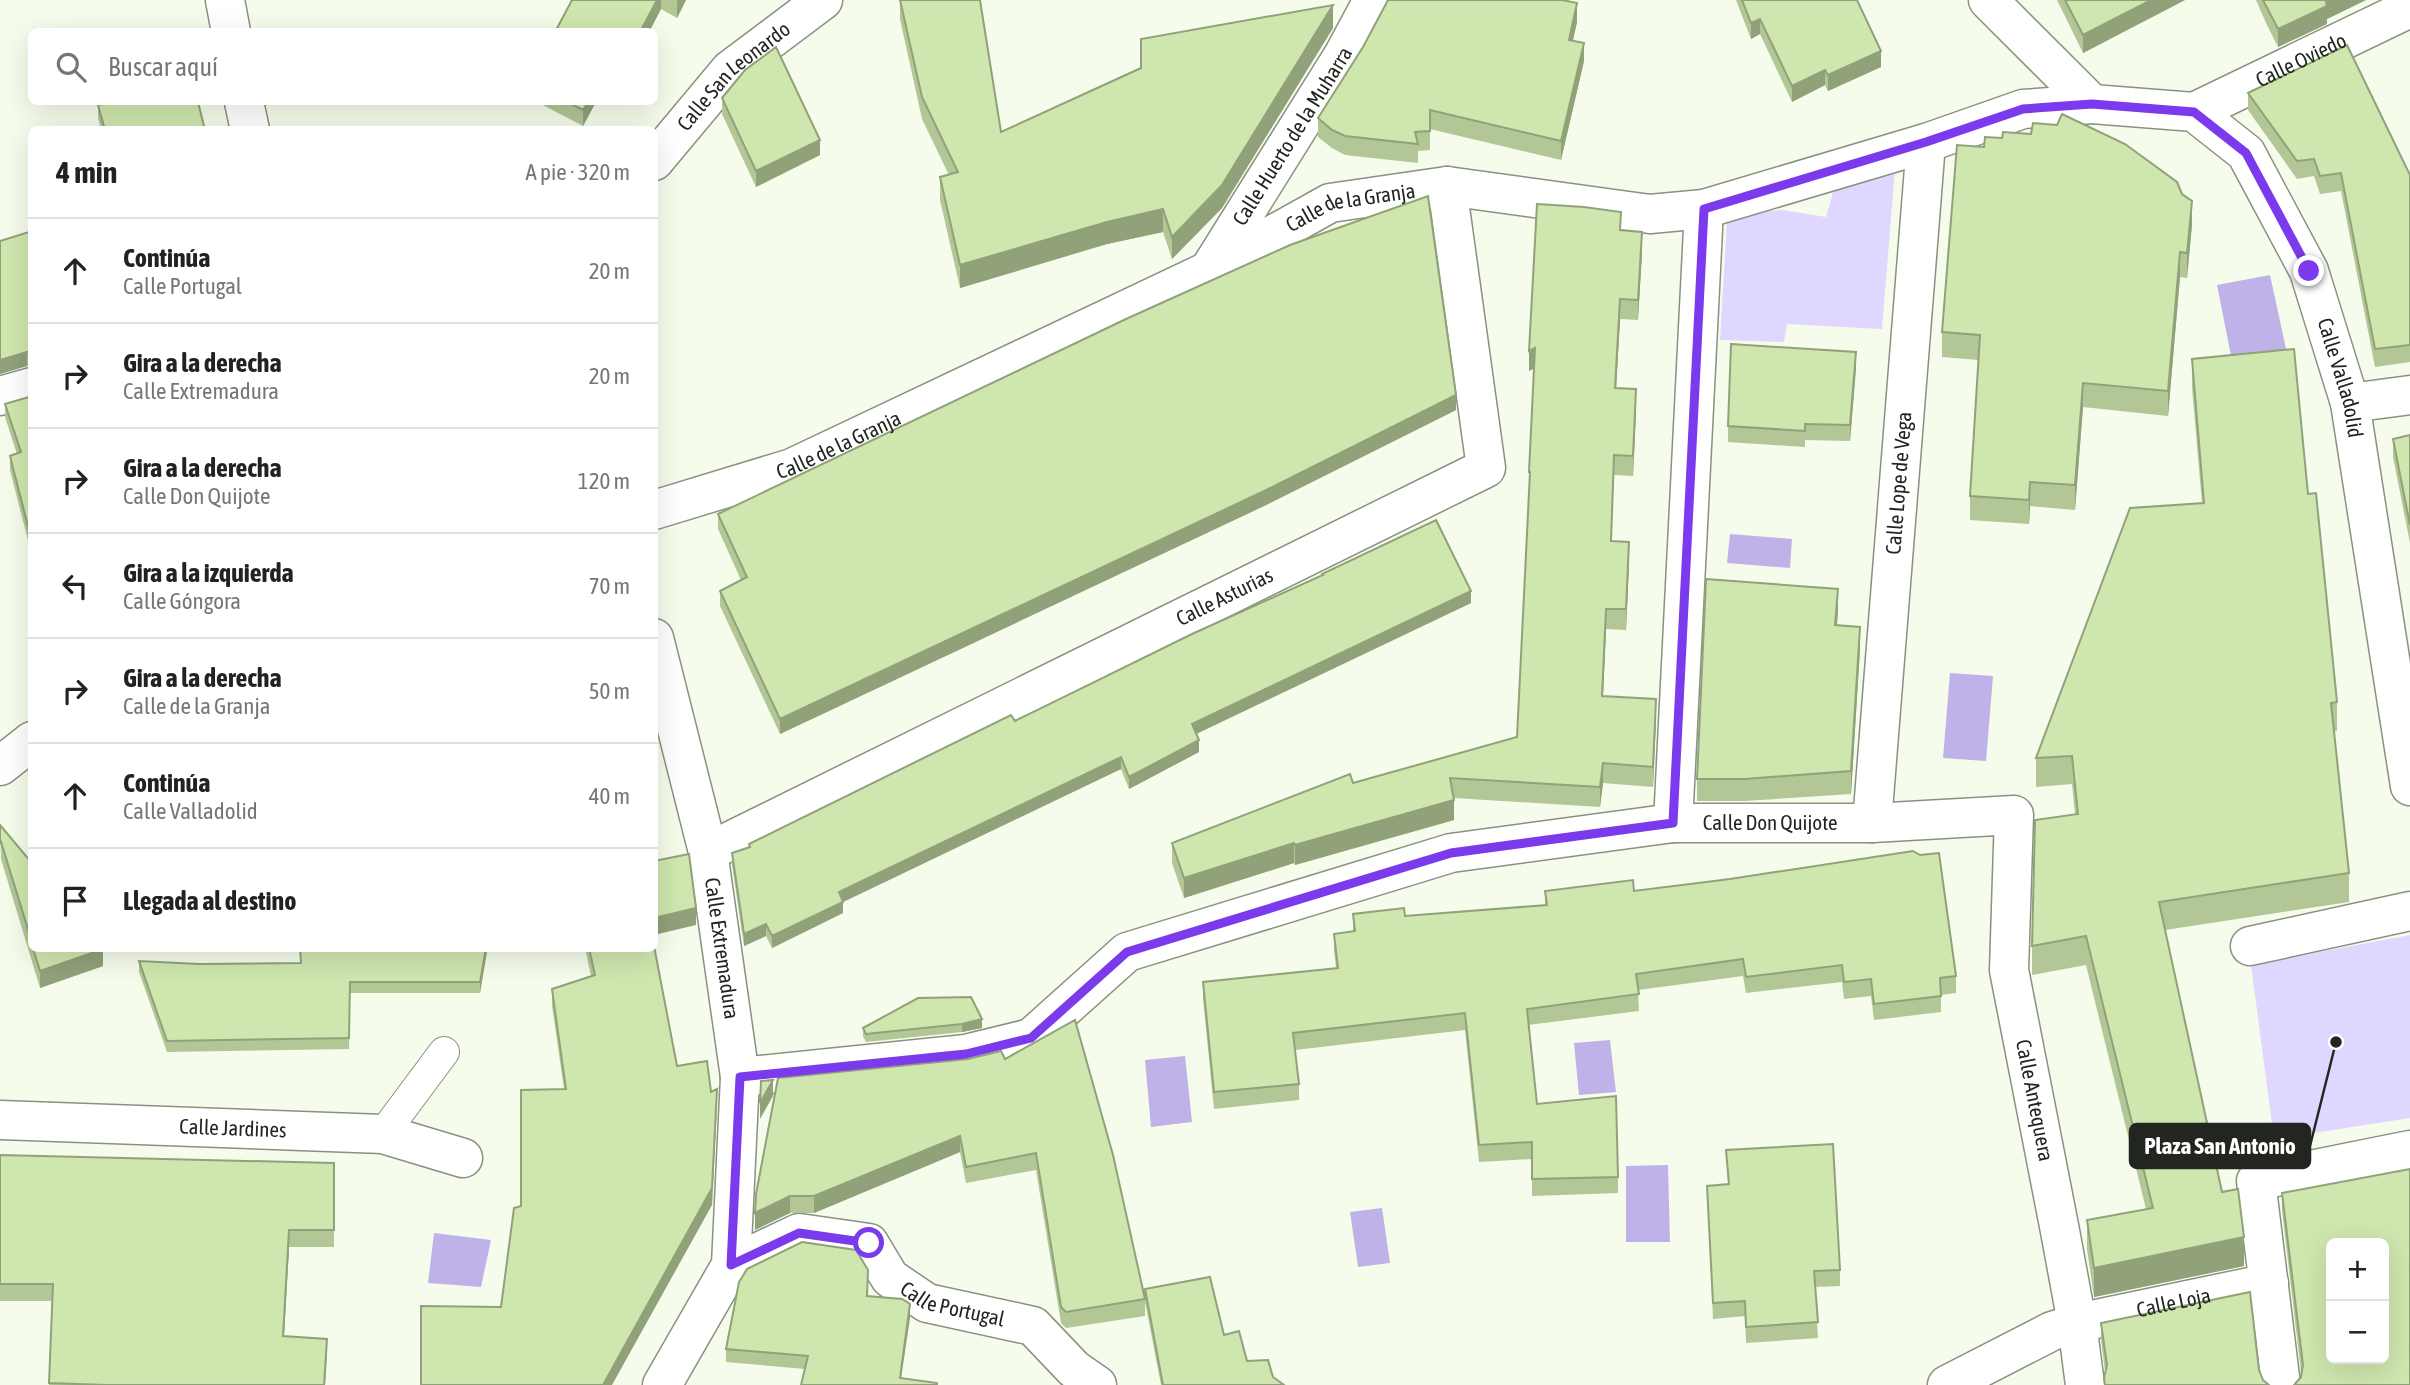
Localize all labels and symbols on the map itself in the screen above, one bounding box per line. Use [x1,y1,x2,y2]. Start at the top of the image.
street label: Calle San Leonardo [672,16,794,135]
street label: Calle Oviedo [2252,27,2350,91]
street label: Calle Huerto de la Muharra [1227,43,1356,229]
street label: Calle de la Granja [1281,178,1417,236]
route end [2293,255,2324,286]
street label: Calle Valladolid [2313,315,2368,439]
street label: Calle de la Granja [773,405,904,483]
street label: Calle Lope de Vega [1880,411,1916,555]
street label: Calle Asturias [1172,562,1276,630]
street label: Calle Don Quijote [1703,810,1838,834]
street label: Calle Extremadura [701,876,745,1020]
street label: Calle Antequera [2012,1037,2059,1163]
street label: Calle Jardines [179,1114,287,1141]
callout: Plaza San Antonio [2130,1124,2310,1168]
text: Plaza San Antonio [2144,1133,2296,1159]
route start [853,1227,884,1258]
street label: Calle Portugal [896,1276,1007,1331]
street label: Calle Loja [2134,1282,2213,1321]

